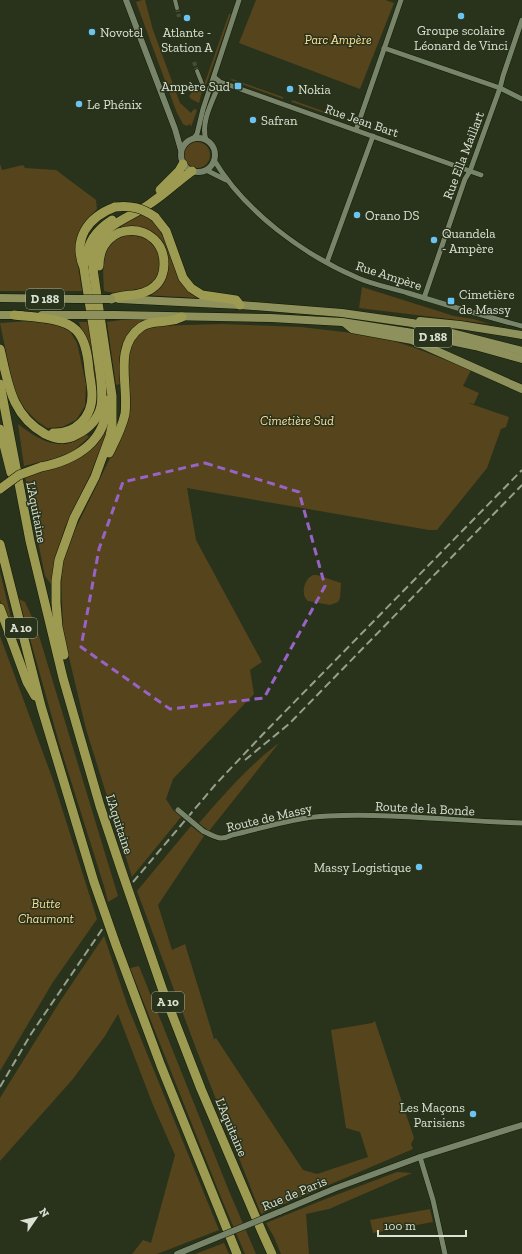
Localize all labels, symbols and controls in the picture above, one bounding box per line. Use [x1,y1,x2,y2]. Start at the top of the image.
marker: Groupe scolaire Léonard de Vinci [456,11,466,21]
marker: Atlante - Station A [182,13,192,23]
place label: Groupe scolaire Léonard de Vinci [414,23,508,53]
place label: Novotel [100,25,144,40]
place label: Atlante - Station A [161,25,213,55]
marker: Novotel [87,27,97,37]
park label: Parc Ampère [304,32,372,47]
place label: Ampère Sud [161,79,230,94]
marker: Ampère Sud [233,81,243,91]
place label: Nokia [298,82,331,97]
marker: Nokia [285,84,295,94]
place label: Le Phénix [87,97,142,112]
marker: Le Phénix [74,99,84,109]
street label: Rue Jean Bart [323,101,401,140]
street label: Rue Ella Maillart [440,109,487,201]
place label: Safran [261,113,298,128]
marker: Safran [248,115,258,125]
place label: Orano DS [365,208,419,223]
marker: Orano DS [352,210,362,220]
place label: Quandela - Ampère [442,226,496,256]
marker: Quandela - Ampère [429,235,439,245]
street label: Rue Ampère [354,258,424,293]
place label: Cimetière de Massy [459,287,515,317]
road number: D 188 [26,289,64,309]
marker: Cimetière de Massy [446,296,456,306]
road number: D 188 [414,327,452,347]
park label: Cimetière Sud [260,413,334,428]
street label: L'Aquitaine [23,480,50,544]
road number: A 10 [5,618,37,638]
street label: L'Aquitaine [103,792,136,856]
street label: Route de la Bonde [375,798,475,819]
street label: Route de Massy [225,800,314,835]
place label: Massy Logistique [314,860,411,875]
marker: Massy Logistique [414,862,424,872]
park label: Butte Chaumont [18,896,74,926]
road number: A 10 [152,992,184,1012]
street label: L'Aquitaine [212,1096,251,1159]
place label: Les Maçons Parisiens [400,1100,465,1130]
marker: Les Maçons Parisiens [468,1109,478,1119]
street label: Rue de Paris [259,1173,329,1214]
north arrow [16,1198,56,1238]
text: N [36,1206,52,1220]
scale bar [378,1212,466,1238]
text: 100 m [384,1219,416,1233]

